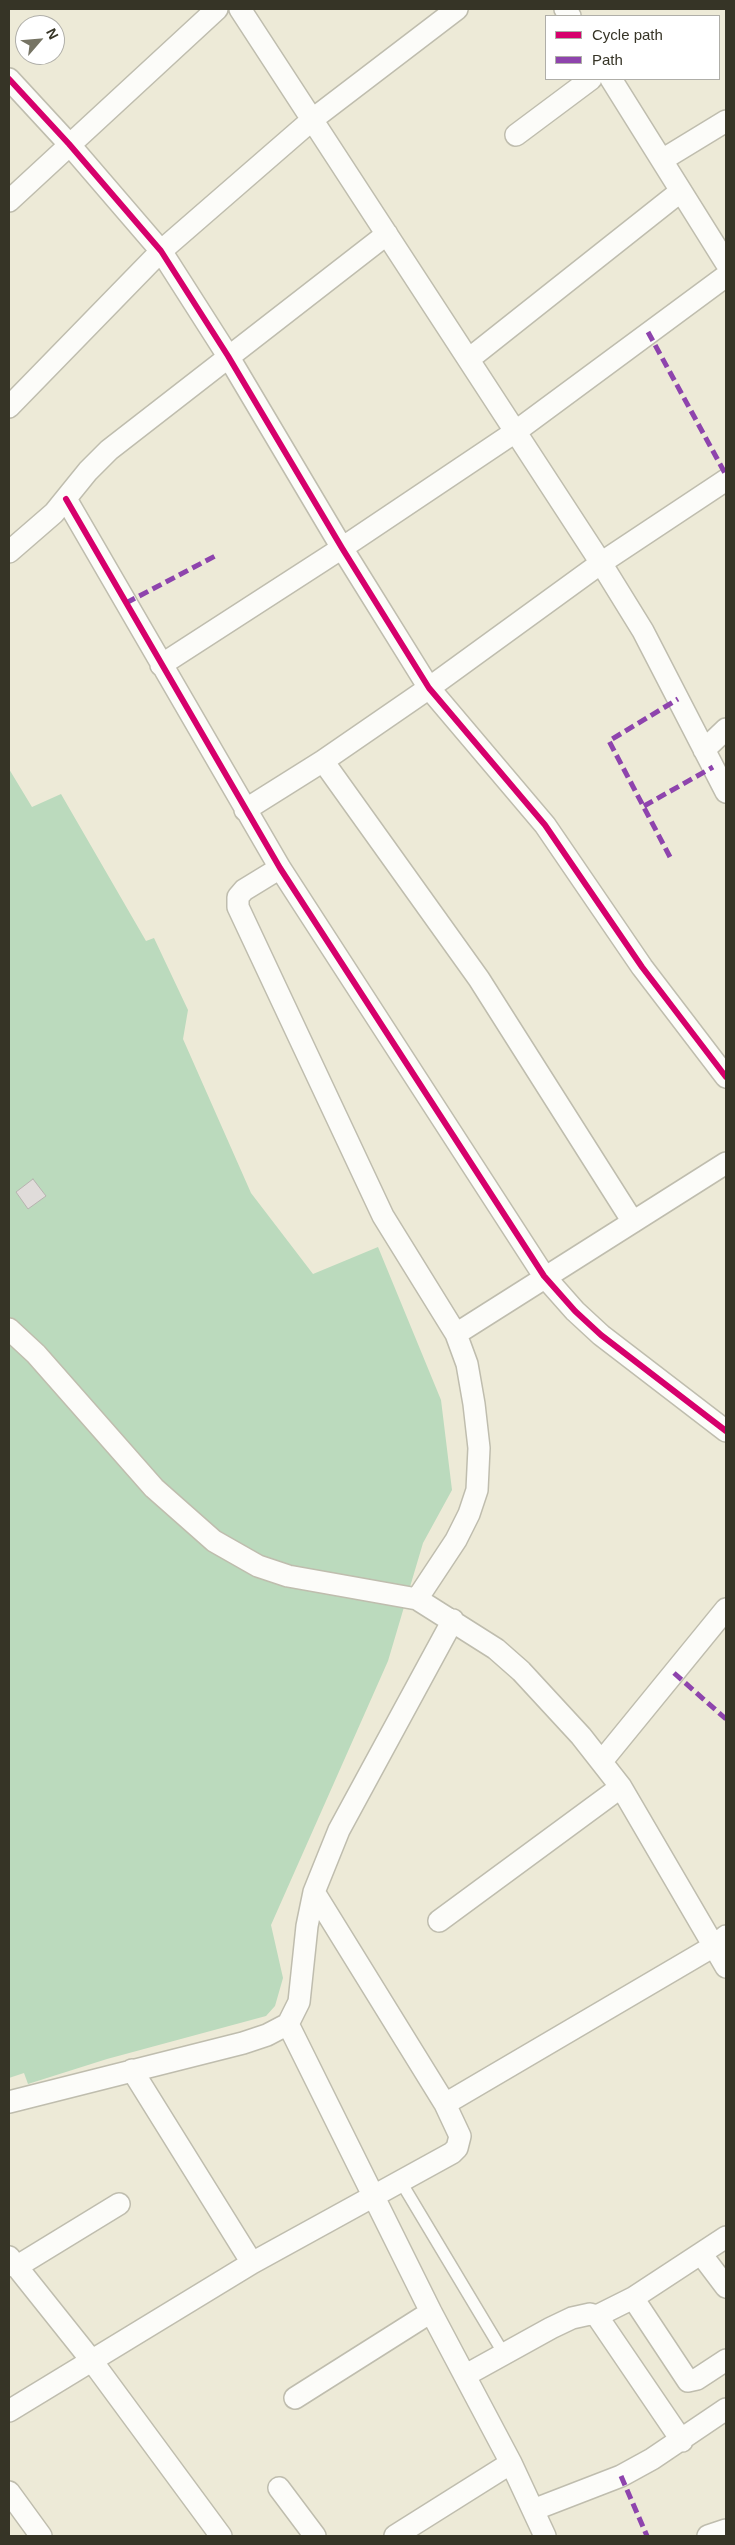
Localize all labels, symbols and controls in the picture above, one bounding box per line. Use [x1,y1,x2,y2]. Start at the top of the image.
north arrow [15,15,65,65]
legend [545,15,720,80]
text: N [43,26,62,42]
text: Cycle path [592,26,663,43]
text: Path [592,51,623,68]

